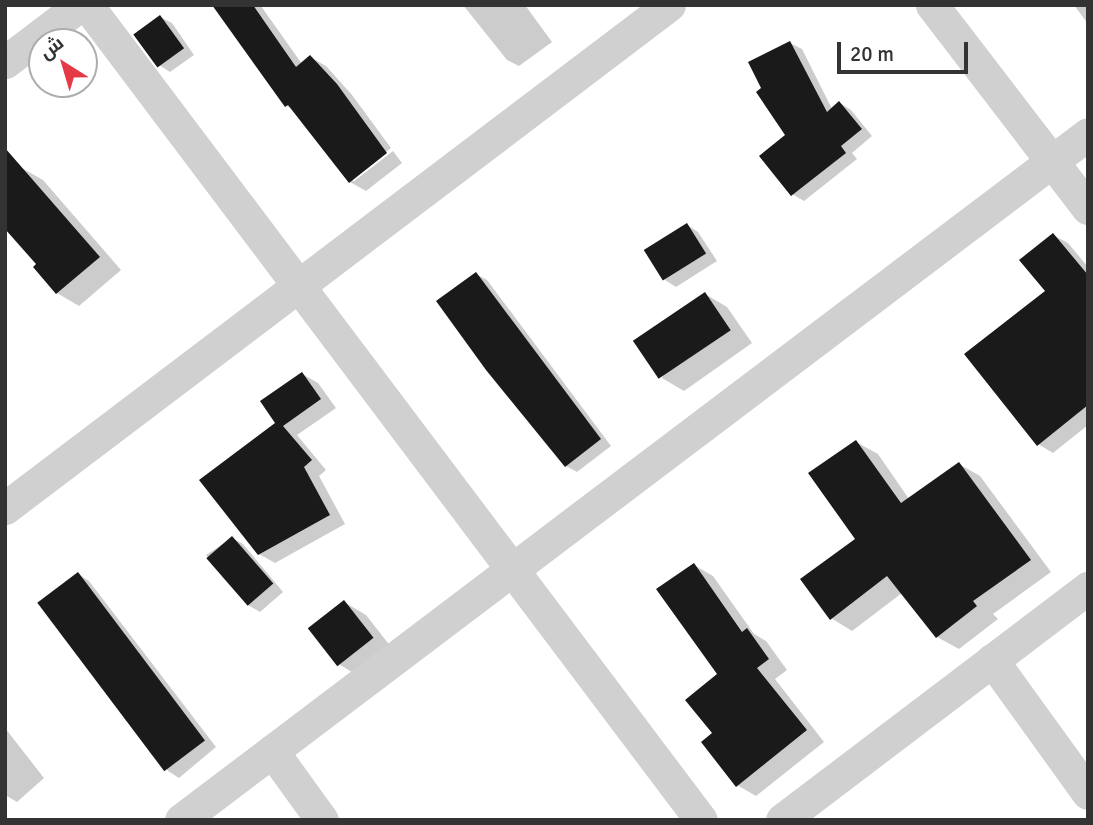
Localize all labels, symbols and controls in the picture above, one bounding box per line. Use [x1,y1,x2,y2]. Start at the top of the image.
north arrow [28,28,98,98]
scale bar [841,28,972,72]
text: ش [35,31,69,65]
text: 20 m [850,41,894,67]

